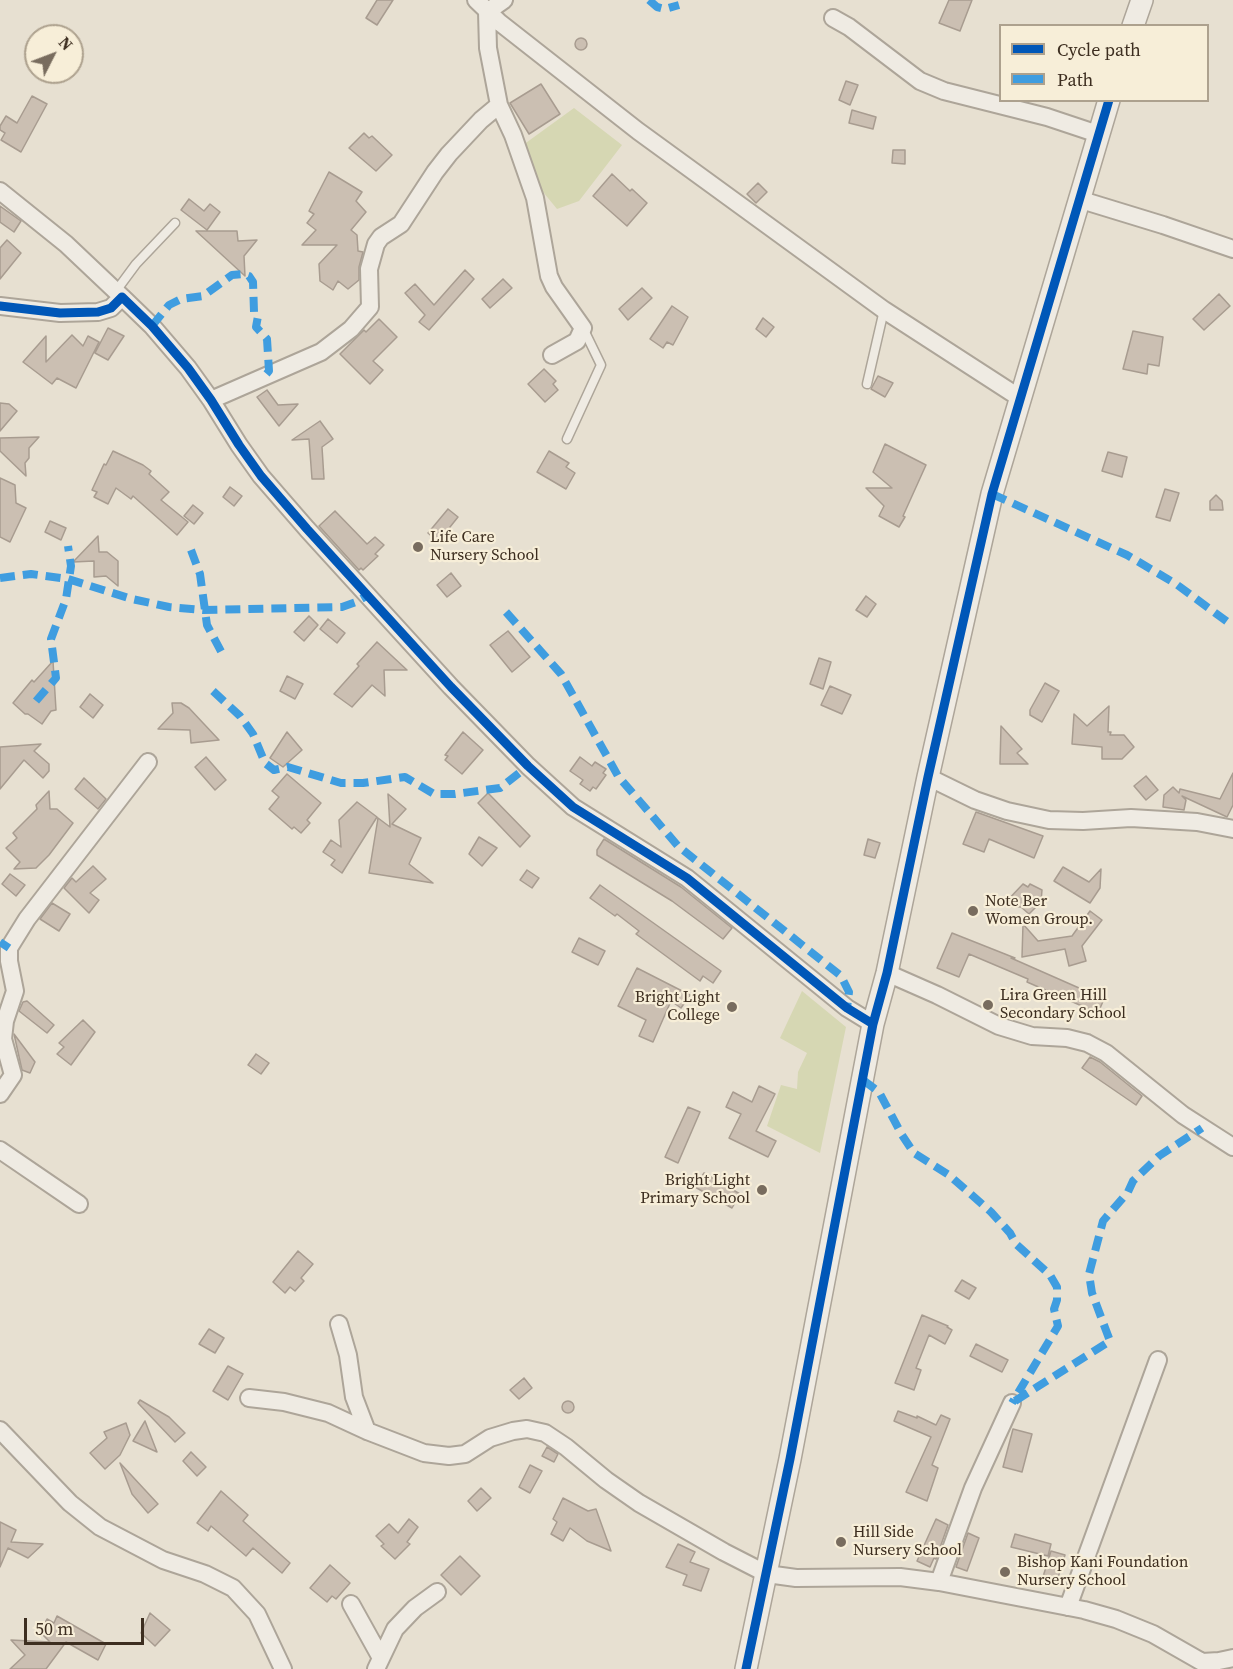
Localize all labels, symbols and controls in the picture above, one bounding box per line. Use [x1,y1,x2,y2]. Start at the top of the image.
north arrow [24,24,84,84]
legend [999,24,1209,102]
text: N [54,32,78,55]
text: Cycle path [1057,37,1141,62]
text: Path [1057,67,1093,92]
place label: Life Care Nursery School [430,528,539,566]
marker: Life Care Nursery School [411,540,425,554]
place label: Note Ber Women Group. [985,892,1093,930]
marker: Note Ber Women Group. [966,904,980,918]
place label: Lira Green Hill Secondary School [1000,986,1126,1024]
place label: Bright Light College [635,988,720,1026]
marker: Lira Green Hill Secondary School [981,998,995,1012]
marker: Bright Light College [725,1000,739,1014]
place label: Bright Light Primary School [640,1171,750,1209]
marker: Bright Light Primary School [755,1183,769,1197]
place label: Hill Side Nursery School [853,1523,962,1561]
marker: Hill Side Nursery School [834,1535,848,1549]
place label: Bishop Kani Foundation Nursery School [1017,1553,1188,1591]
marker: Bishop Kani Foundation Nursery School [998,1565,1012,1579]
scale bar [27,1606,147,1644]
text: 50 m [35,1616,73,1641]

